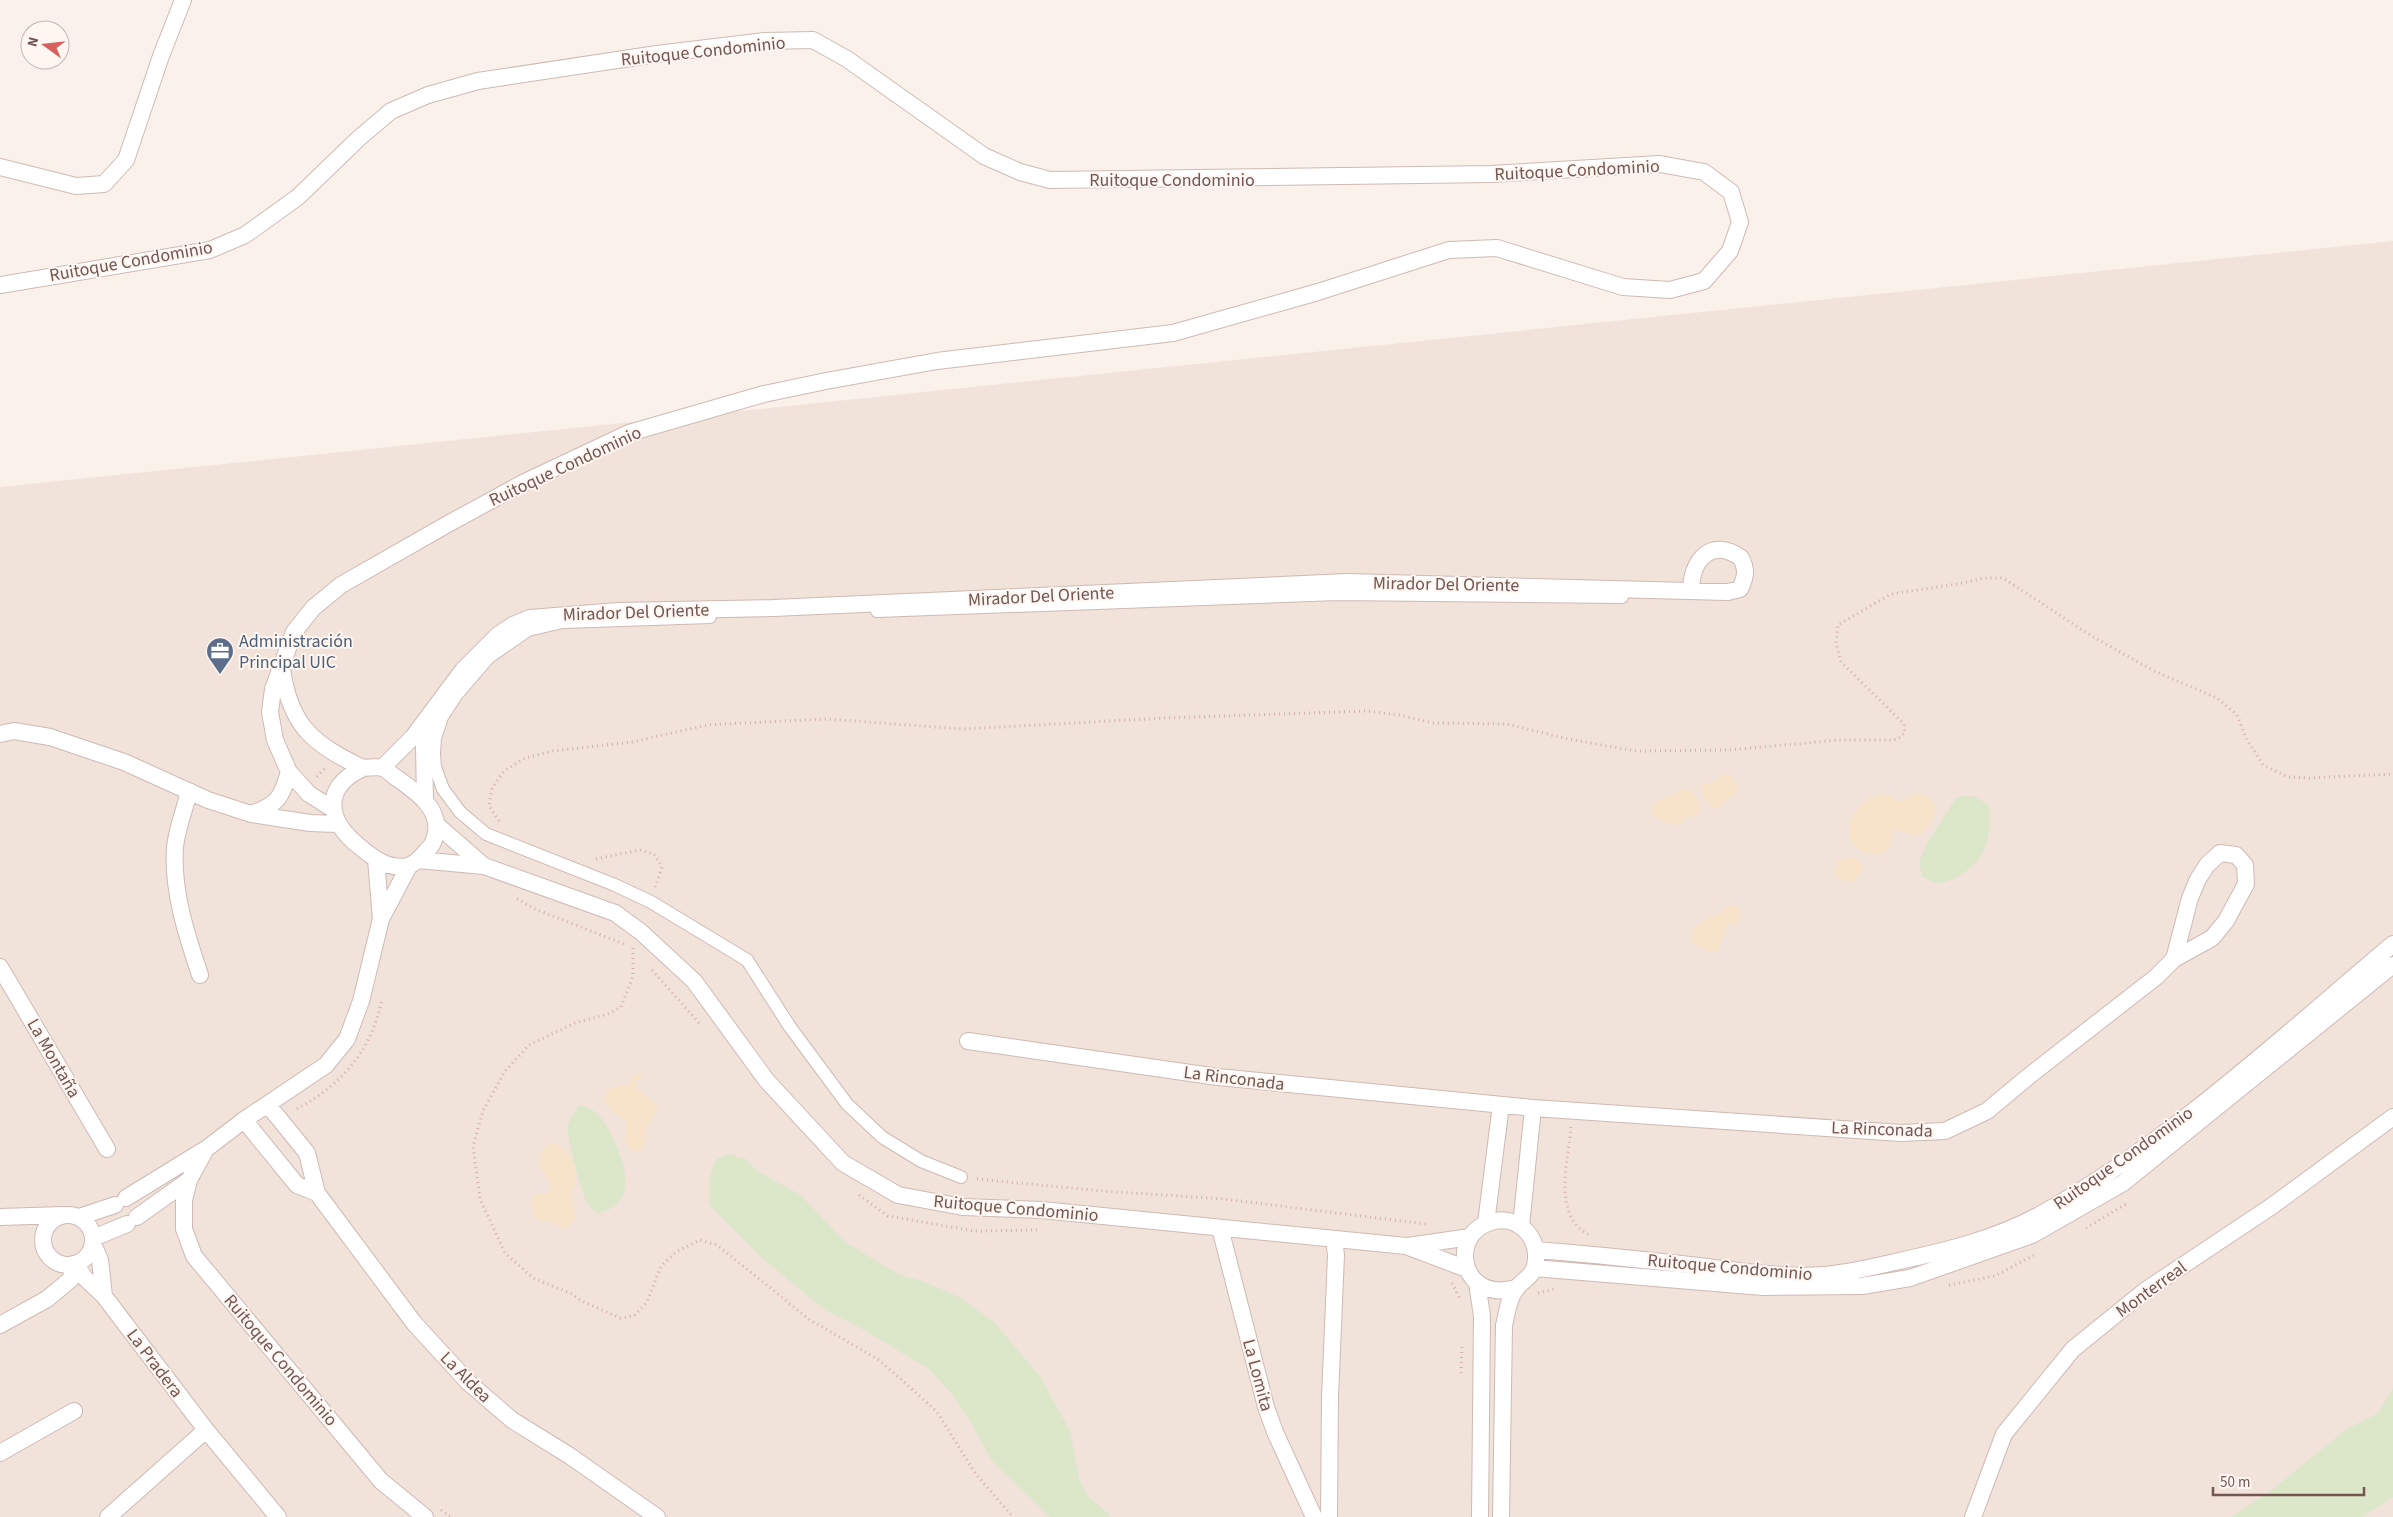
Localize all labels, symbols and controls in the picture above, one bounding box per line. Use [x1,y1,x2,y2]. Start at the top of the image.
north arrow [20,20,70,70]
street label: Ruitoque Condominio [620,30,787,73]
text: N [23,35,44,49]
street label: Ruitoque Condominio [1494,154,1660,187]
street label: Ruitoque Condominio [1089,168,1255,193]
street label: Ruitoque Condominio [47,235,215,288]
street label: Ruitoque Condominio [485,420,645,513]
street label: Mirador Del Oriente [1373,571,1519,598]
street label: Mirador Del Oriente [967,580,1115,613]
street label: Mirador Del Oriente [562,597,710,628]
place label: Administración Principal UIC [239,629,353,675]
office icon: Administración Principal UIC [205,636,235,675]
street label: La Montaña [21,1014,86,1103]
street label: La Rinconada [1182,1060,1286,1097]
street label: Ruitoque Condominio [2048,1101,2198,1216]
street label: La Rinconada [1831,1115,1933,1144]
street label: Ruitoque Condominio [932,1189,1099,1228]
street label: Ruitoque Condominio [1646,1248,1813,1287]
street label: Monterreal [2111,1255,2192,1324]
street label: Ruitoque Condominio [218,1289,343,1432]
street label: La Pradera [120,1324,189,1403]
street label: La Lomita [1236,1336,1279,1414]
street label: La Aldea [434,1346,497,1409]
scale bar [2213,1464,2364,1496]
text: 50 m [2220,1472,2250,1493]

